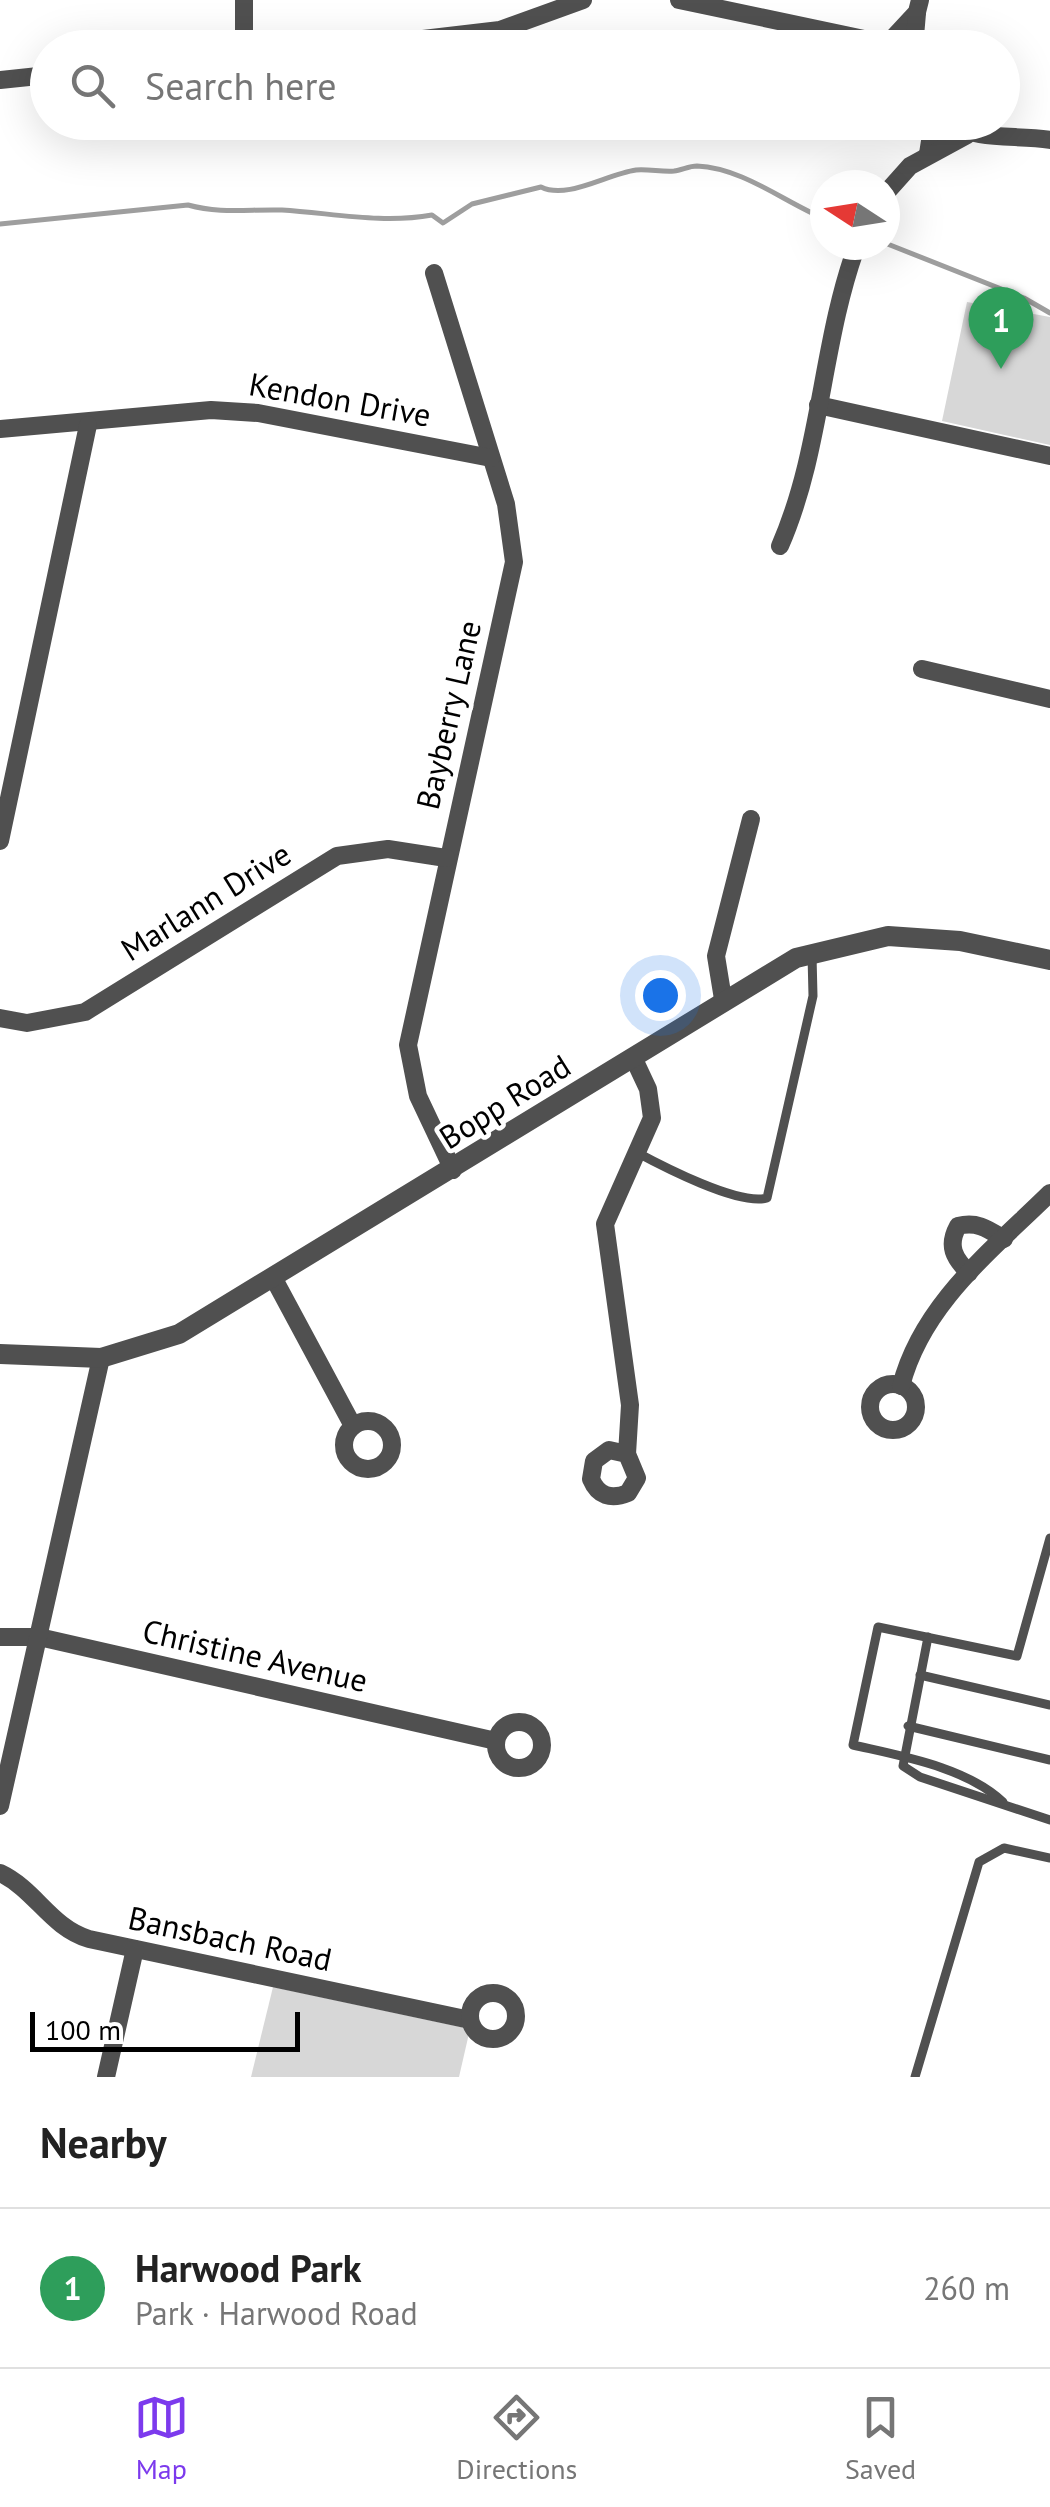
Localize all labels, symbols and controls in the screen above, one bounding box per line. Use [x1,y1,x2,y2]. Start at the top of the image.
search box [30,30,1020,140]
icon: search [65,58,120,113]
text: Search here [145,61,337,110]
north arrow [810,170,900,260]
pin: 1 [968,286,1034,369]
street label: Kendon Drive [246,362,434,436]
street label: Bayberry Lane [406,616,490,813]
street label: Marlann Drive [113,832,298,970]
your location [635,970,686,1021]
street label: Bopp Road [431,1044,578,1158]
street label: Christine Avenue [139,1609,372,1701]
street label: Bansbach Road [125,1896,336,1980]
scale bar [30,2007,300,2052]
text: 100 m [45,2011,121,2048]
text: Nearby [40,2115,167,2170]
text: Harwood Park [135,2243,361,2292]
text: 1 [63,2267,82,2309]
text: 260 m [923,2267,1010,2309]
text: Park · Harwood Road [135,2292,418,2334]
tab: Map [134,2390,189,2487]
tab: Directions [456,2390,577,2487]
tab: Saved [845,2390,916,2487]

